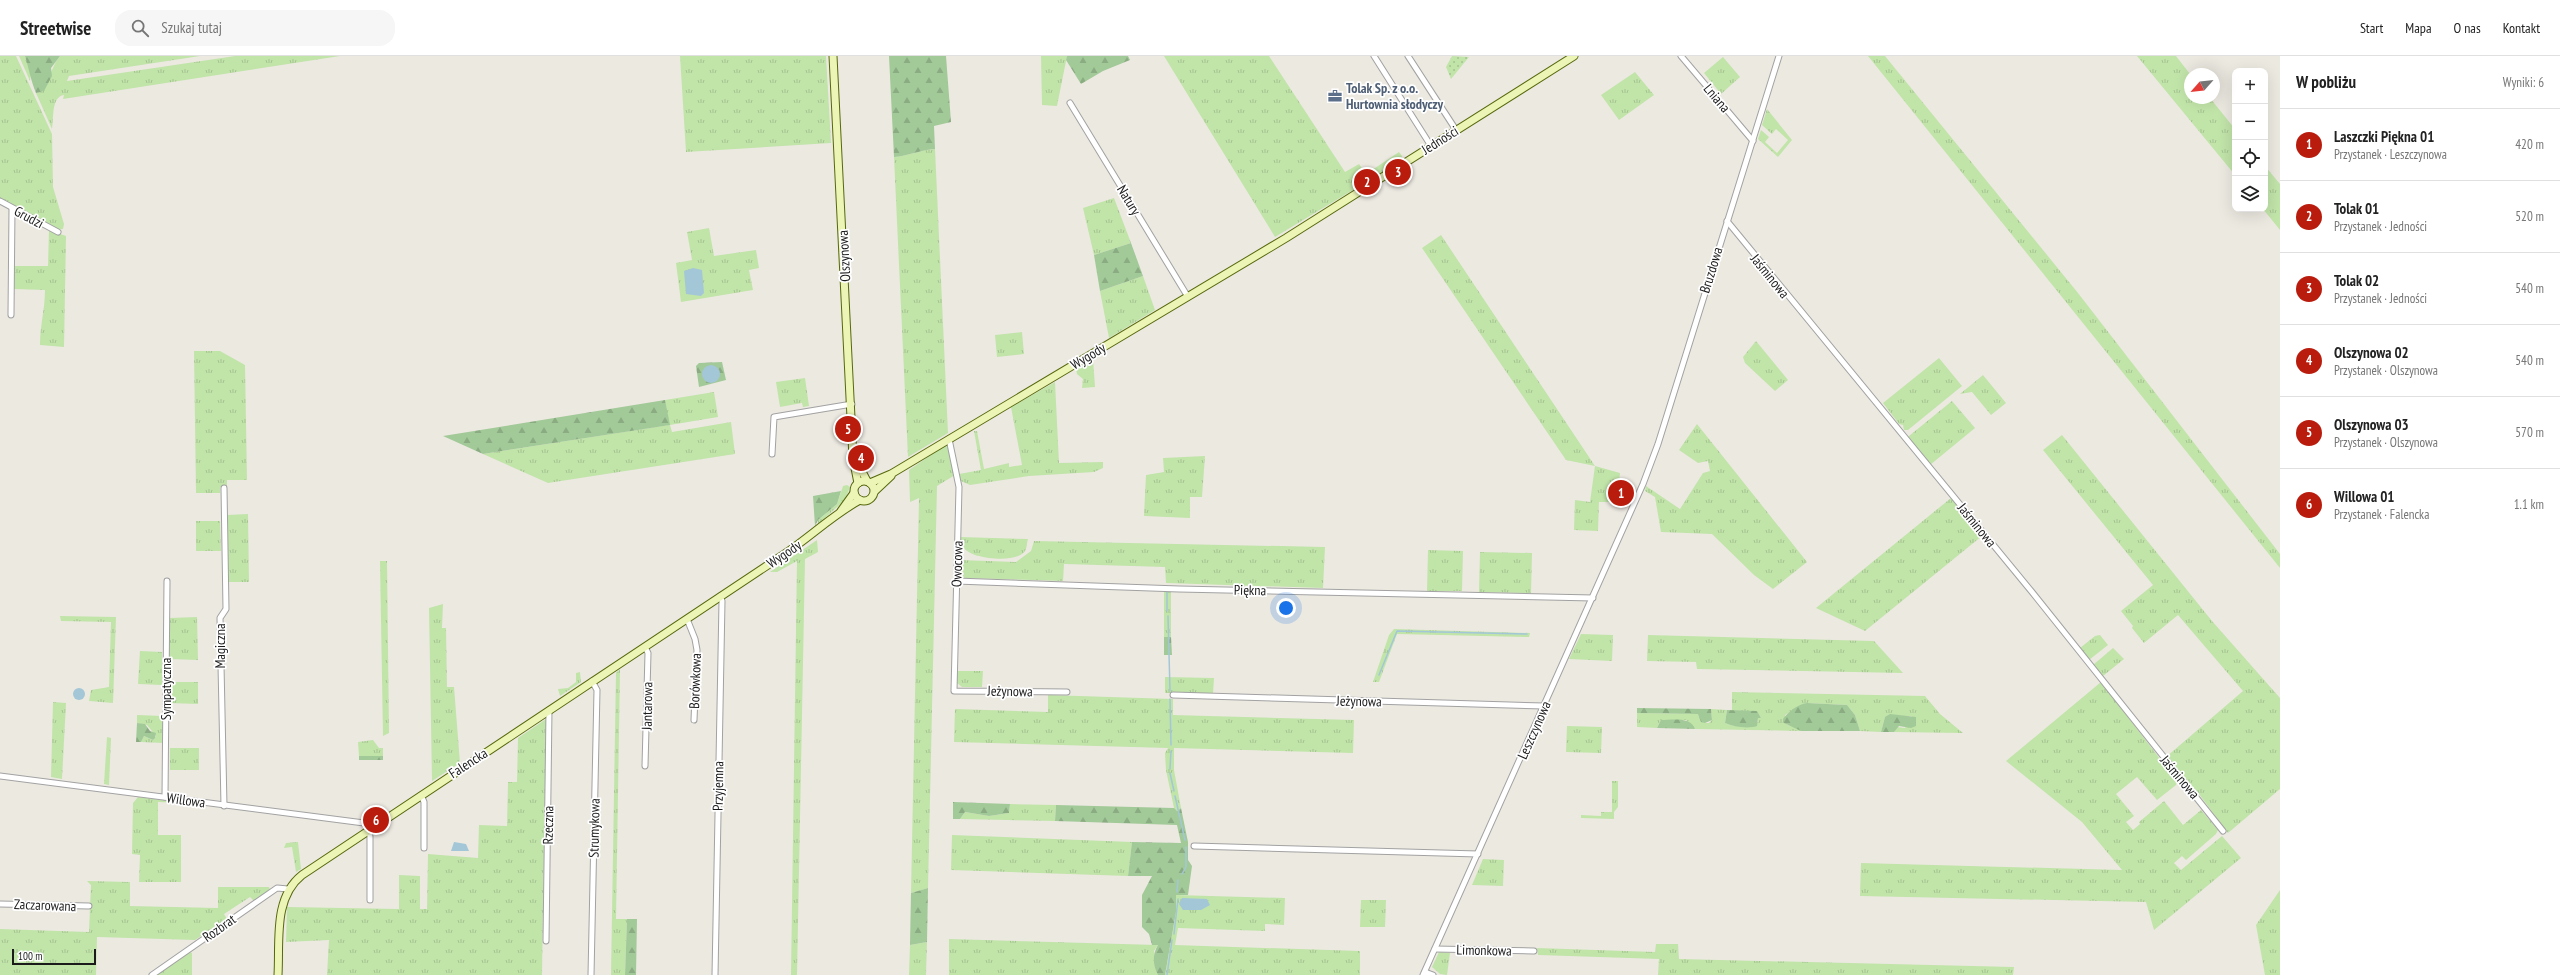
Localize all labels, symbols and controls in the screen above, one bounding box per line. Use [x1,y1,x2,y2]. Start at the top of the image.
search box [115,10,395,46]
text: Streetwise [20,16,91,40]
icon: search [129,17,151,39]
text: Szukaj tutaj [161,18,222,37]
text: Start [2360,19,2383,37]
text: Mapa [2405,19,2432,37]
text: O nas [2454,19,2481,37]
text: Kontakt [2503,19,2540,37]
north arrow [2184,68,2220,104]
map controls [2232,68,2268,212]
button: + [2232,68,2268,104]
text: W pobliżu [2296,71,2356,93]
text: Wyniki: 6 [2503,74,2544,91]
place label: Tolak Sp. z o.o. Hurtownia słodyczy [1346,79,1444,113]
street label: Lniana [1700,80,1734,116]
office icon: Tolak Sp. z o.o. Hurtownia słodyczy [1327,88,1343,104]
button: − [2232,104,2268,140]
street label: Jedności [1417,122,1462,159]
text: Laszczki Piękna 01 [2334,127,2434,146]
text: 1 [2306,136,2312,153]
text: 420 m [2515,136,2544,153]
button: locate [2232,140,2268,176]
text: Przystanek · Leszczynowa [2334,146,2447,163]
pin: 3 [1385,157,1411,187]
pin: 2 [1354,167,1380,197]
button: layers [2232,176,2268,212]
street label: Natury [1113,182,1145,219]
text: Tolak 01 [2334,199,2379,218]
street label: Grudzi [11,202,47,232]
text: 2 [2306,208,2312,225]
text: 520 m [2515,208,2544,225]
text: Przystanek · Jedności [2334,218,2427,235]
street label: Olszynowa [834,230,854,282]
street label: Bruzdowa [1695,245,1727,295]
street label: Jaśminowa [1746,249,1793,302]
text: Tolak 02 [2334,271,2379,290]
text: 3 [2306,280,2312,297]
text: 540 m [2515,280,2544,297]
text: Przystanek · Jedności [2334,290,2427,307]
street label: Wygody [1067,338,1110,373]
text: Olszynowa 02 [2334,343,2409,362]
text: 4 [2306,352,2312,369]
text: 540 m [2515,352,2544,369]
text: Przystanek · Olszynowa [2334,362,2438,379]
pin: 5 [835,414,861,444]
text: Olszynowa 03 [2334,415,2409,434]
text: 5 [2306,424,2312,441]
text: 570 m [2515,424,2544,441]
text: Przystanek · Olszynowa [2334,434,2438,451]
pin: 4 [848,443,874,473]
pin: 1 [1608,478,1634,508]
text: Willowa 01 [2334,487,2395,506]
text: 6 [2306,496,2312,513]
text: 1.1 km [2514,496,2544,513]
street label: Jaśminowa [1953,498,2000,551]
text: Przystanek · Falencka [2334,506,2429,523]
street label: Wygody [763,536,805,572]
street label: Owocowa [947,540,967,588]
street label: Piękna [1234,581,1266,599]
your location [1276,598,1296,618]
street label: Magiczna [211,623,229,669]
street label: Borówkowa [685,653,705,709]
street label: Sympatyczna [157,658,175,720]
street label: Jantarowa [638,682,656,731]
street label: Jeżynowa [986,682,1033,700]
street label: Jeżynowa [1335,692,1382,710]
street label: Leszczynowa [1513,698,1555,762]
street label: Falencka [445,744,491,782]
street label: Jaśminowa [2156,751,2204,803]
street label: Przyjemna [709,761,727,811]
street label: Willowa [166,788,206,812]
street label: Strumykowa [584,798,604,858]
pin: 6 [363,805,389,835]
street label: Rzeczna [539,806,557,844]
street label: Zaczarowana [14,895,76,915]
street label: Rozbrat [199,910,239,946]
street label: Limonkowa [1456,941,1512,959]
scale bar [12,947,96,966]
text: 100 m [18,949,42,963]

